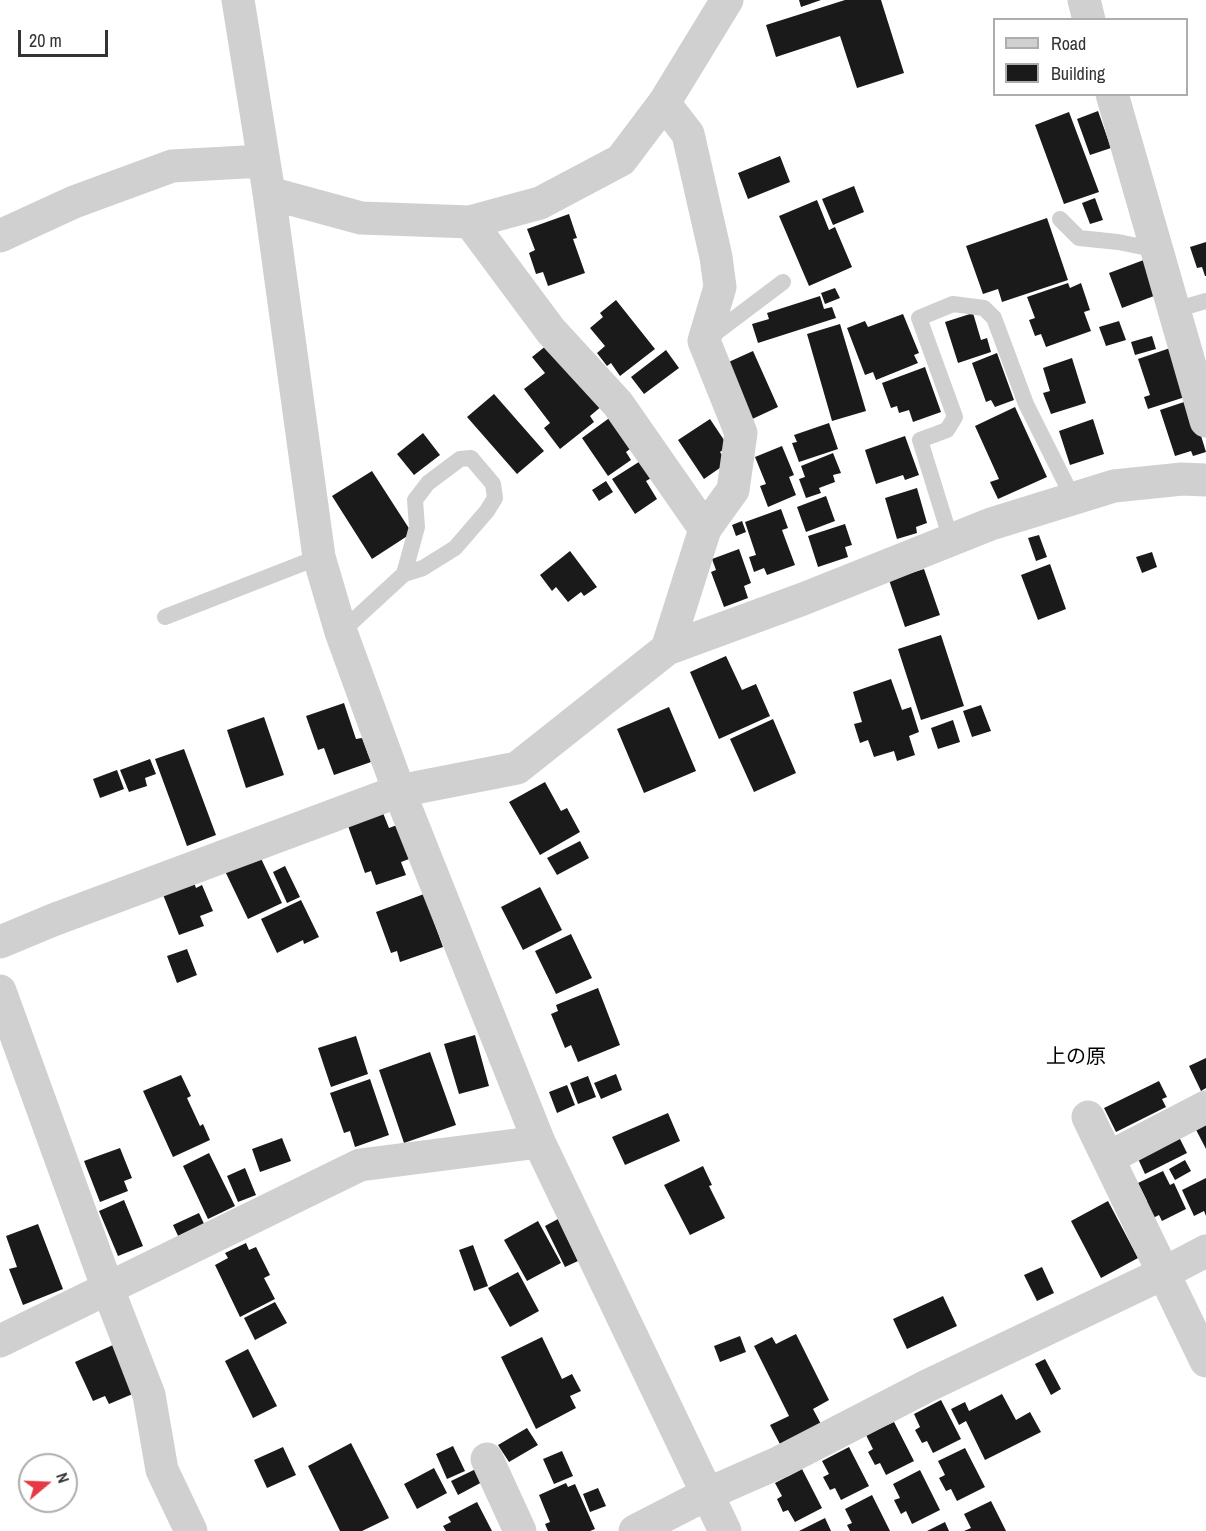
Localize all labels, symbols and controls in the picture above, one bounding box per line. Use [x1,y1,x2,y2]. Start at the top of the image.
scale bar [21,18,111,56]
legend [993,18,1188,96]
text: 20 m [29,28,62,53]
text: Road [1051,31,1086,56]
text: Building [1051,61,1105,86]
district label: 上の原 [1046,1046,1106,1070]
north arrow [18,1453,78,1513]
text: N [51,1470,75,1486]

